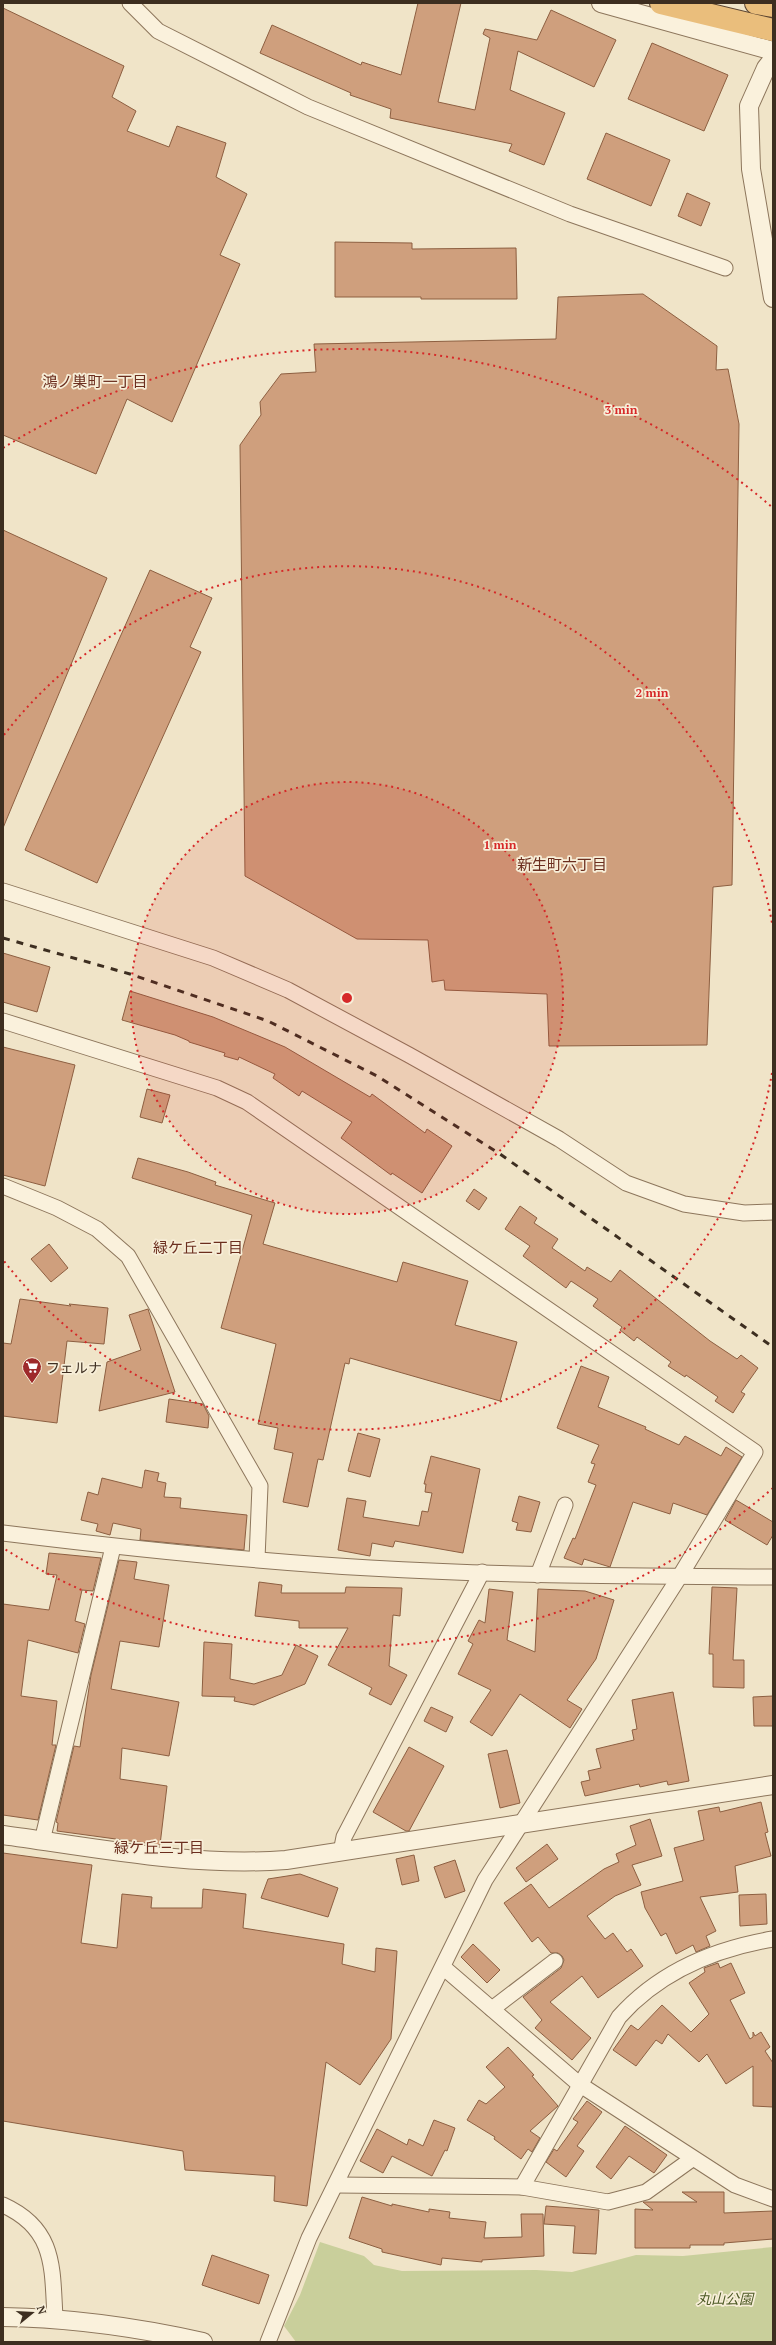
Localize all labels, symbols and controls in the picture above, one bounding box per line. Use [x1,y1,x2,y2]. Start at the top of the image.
district label: 鴻ノ巣町一丁目 [42,371,148,391]
text: 3 min [605,402,638,417]
text: 2 min [636,685,669,700]
text: 1 min [484,837,517,852]
district label: 新生町六丁目 [517,854,607,874]
centre of rings [340,991,354,1005]
district label: 緑ケ丘二丁目 [153,1237,243,1257]
supermarket icon: フェルナ [21,1356,43,1384]
place label: フェルナ [46,1358,102,1377]
district label: 緑ケ丘三丁目 [114,1837,204,1857]
park label: 丸山公園 [697,2289,755,2308]
north arrow [12,2293,52,2333]
text: N [34,2304,50,2317]

